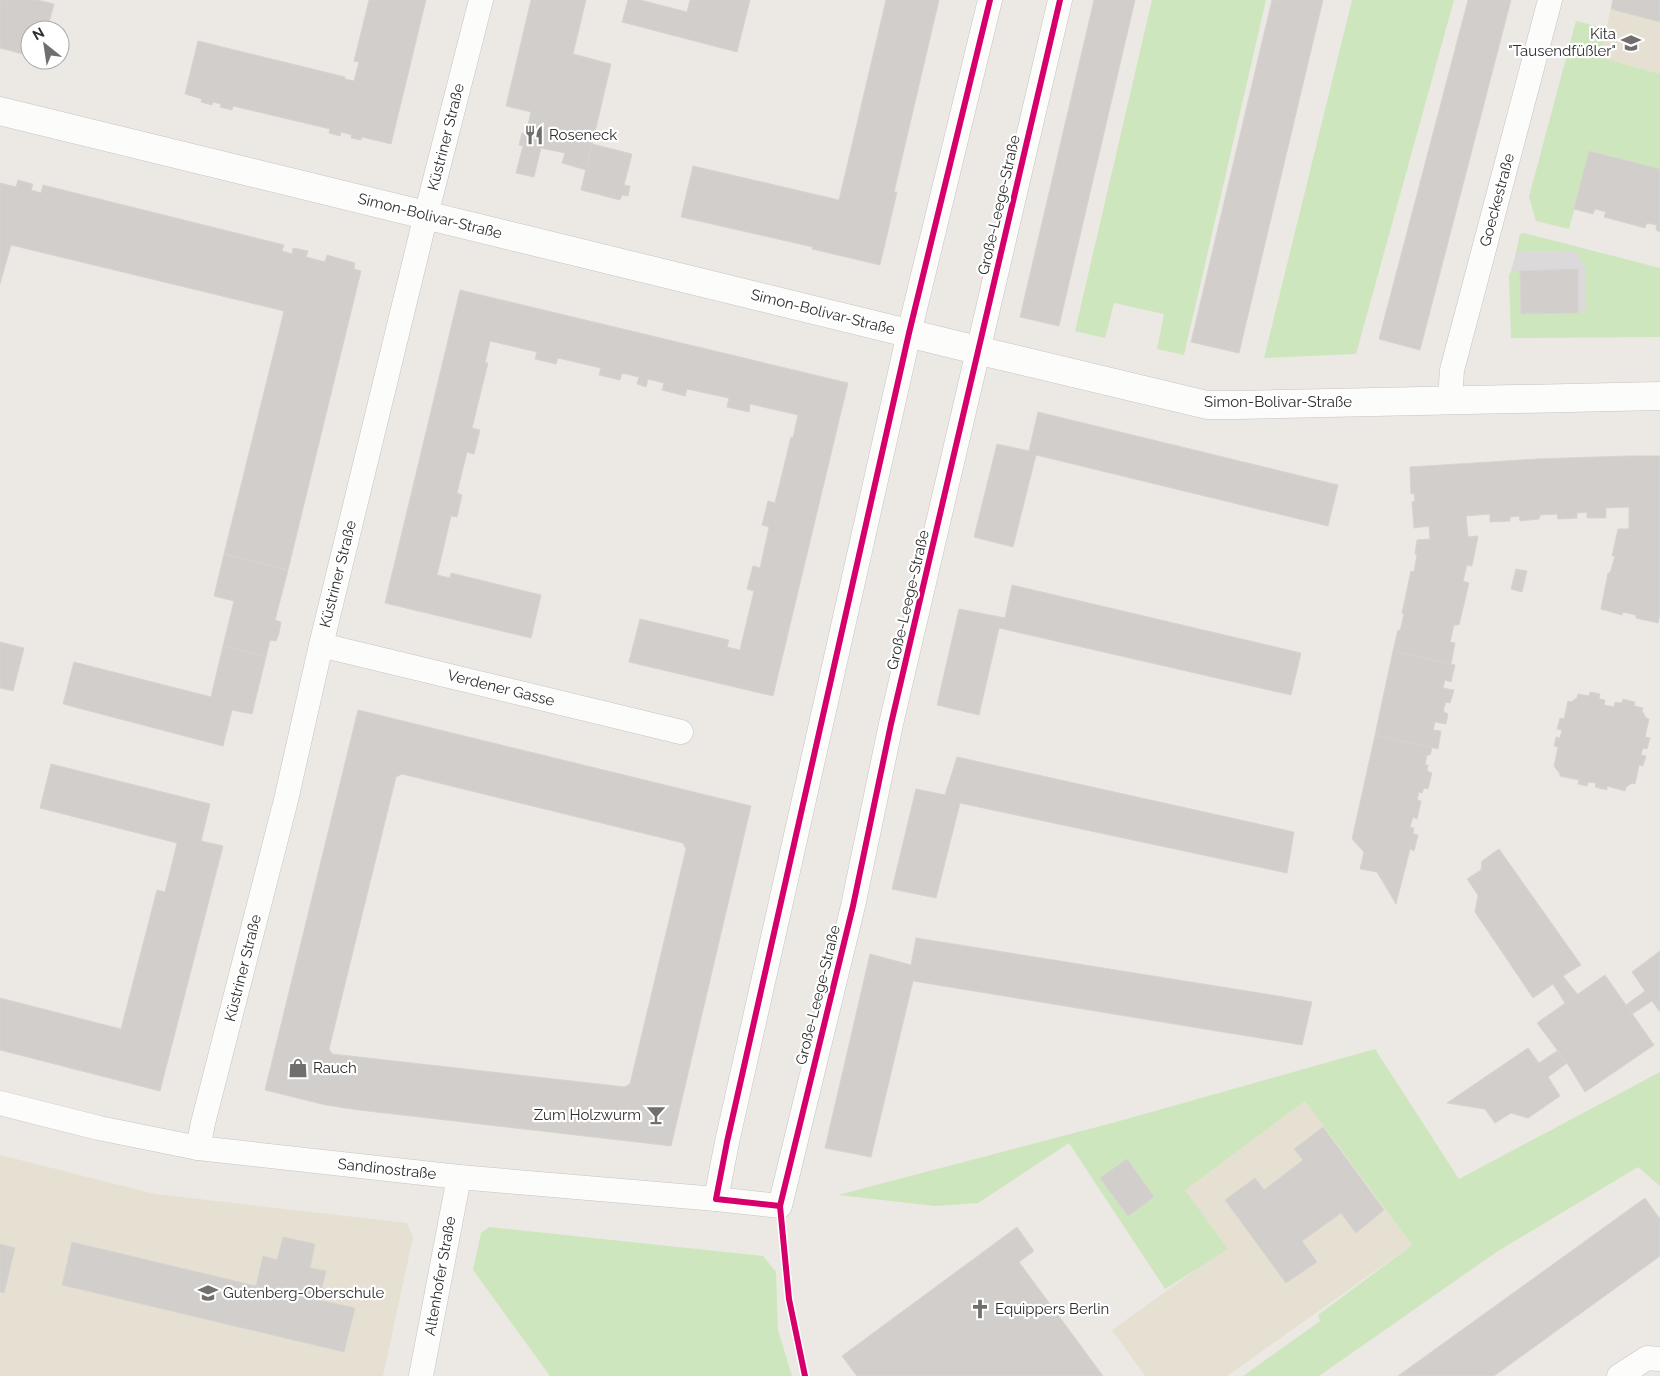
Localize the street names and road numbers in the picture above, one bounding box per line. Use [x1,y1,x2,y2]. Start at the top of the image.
street label: Küstriner Straße [424,81,468,192]
street label: Große-Leege-Straße [974,133,1024,277]
street label: Goeckestraße [1476,151,1518,249]
street label: Simon-Bolivar-Straße [356,189,504,243]
street label: Simon-Bolivar-Straße [749,285,897,339]
street label: Simon-Bolivar-Straße [1204,393,1352,411]
street label: Küstriner Straße [316,518,360,629]
street label: Große-Leege-Straße [883,528,933,672]
street label: Verdener Gasse [446,666,557,710]
street label: Küstriner Straße [221,912,265,1023]
street label: Große-Leege-Straße [792,923,844,1067]
street label: Sandinostraße [337,1155,437,1183]
street label: Altenhofer Straße [421,1215,459,1337]

